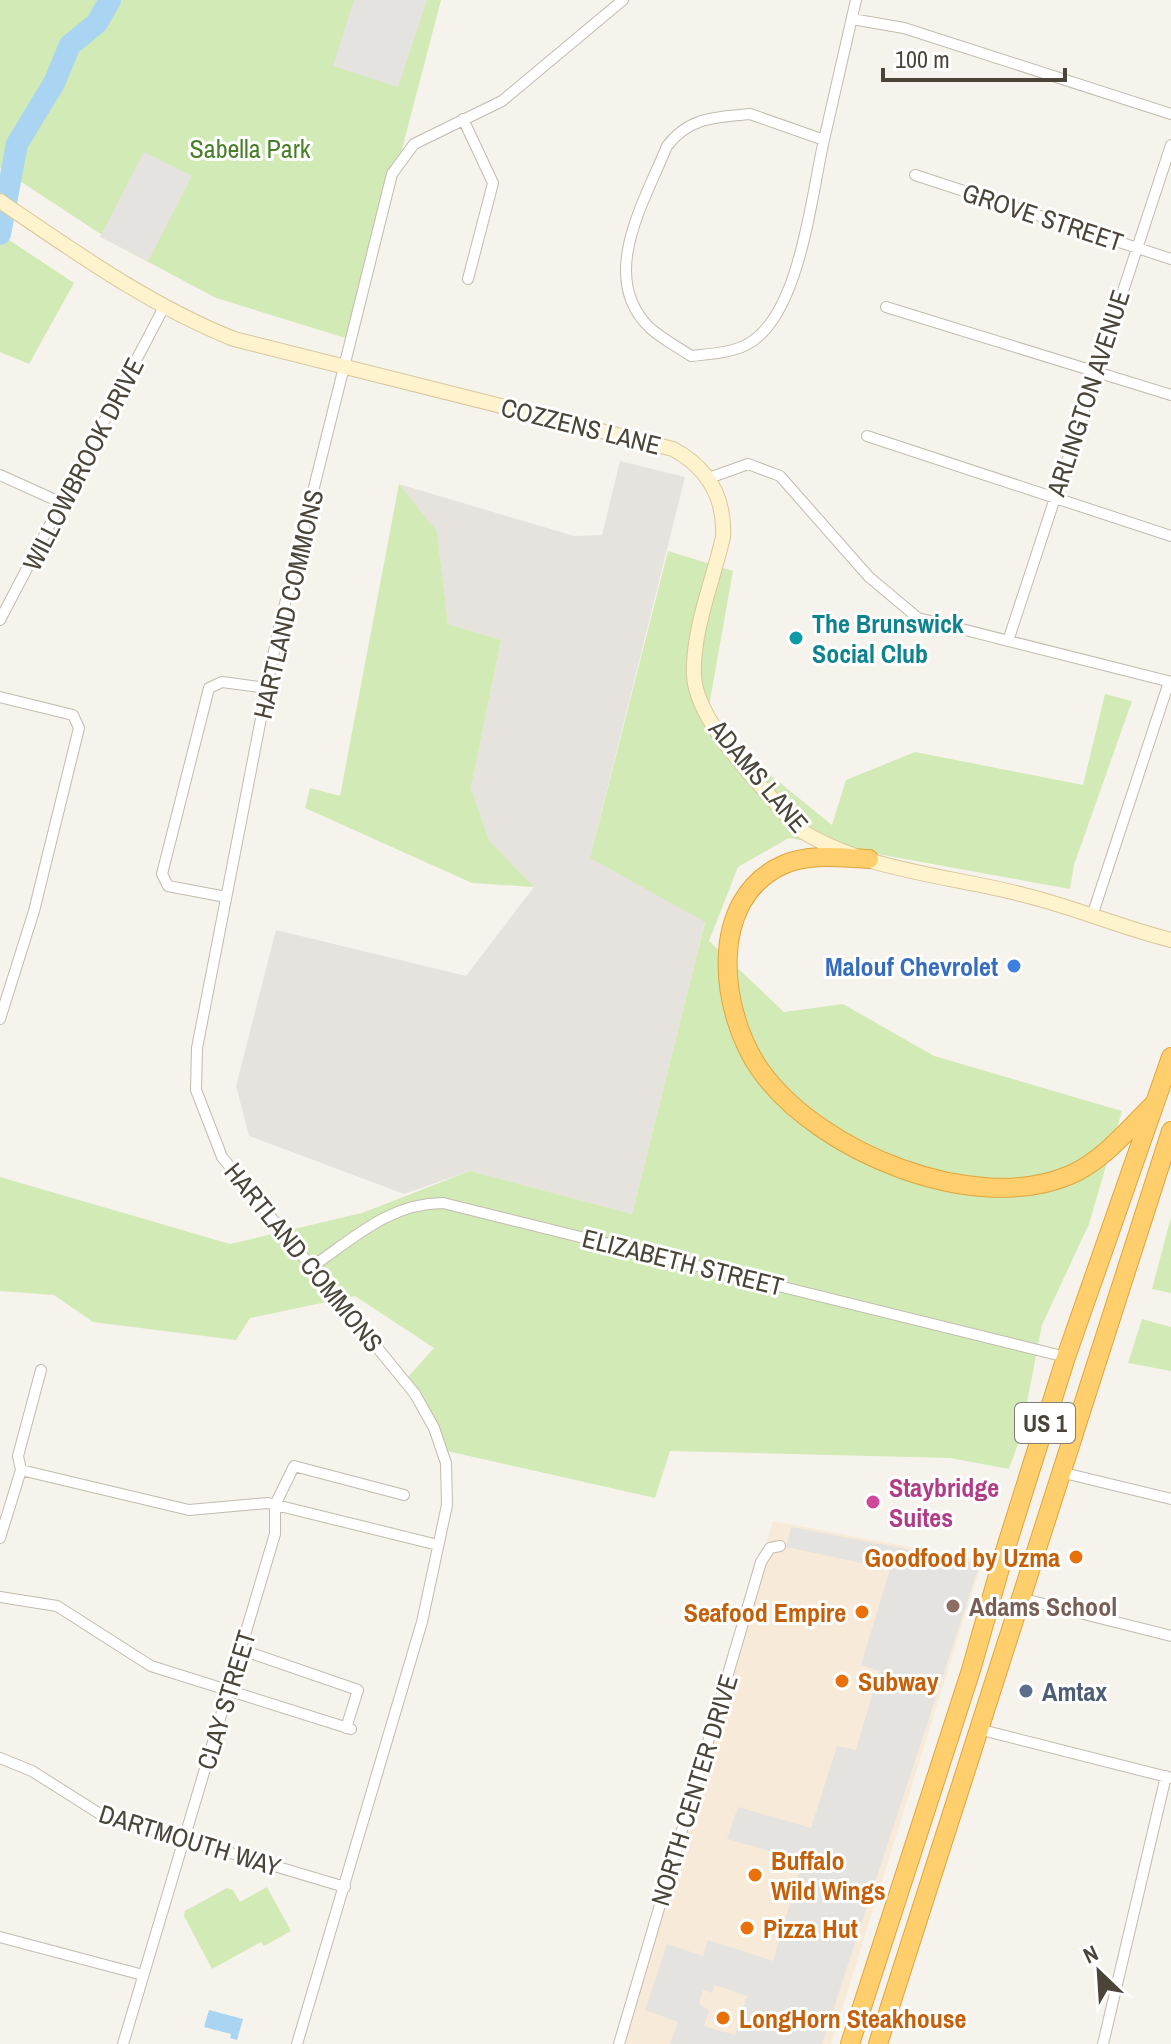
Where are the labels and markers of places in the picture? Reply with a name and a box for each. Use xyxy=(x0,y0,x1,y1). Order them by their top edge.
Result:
place label: The Brunswick Social Club xyxy=(812,606,964,671)
marker: The Brunswick Social Club xyxy=(787,629,805,647)
place label: Malouf Chevrolet xyxy=(825,949,998,984)
marker: Malouf Chevrolet xyxy=(1005,957,1023,975)
place label: Staybridge Suites xyxy=(889,1470,999,1535)
marker: Staybridge Suites xyxy=(864,1493,882,1511)
place label: Goodfood by Uzma xyxy=(865,1540,1060,1575)
marker: Goodfood by Uzma xyxy=(1067,1548,1085,1566)
place label: Adams School xyxy=(969,1589,1117,1624)
place label: Seafood Empire xyxy=(684,1595,846,1630)
marker: Adams School xyxy=(944,1597,962,1615)
marker: Seafood Empire xyxy=(853,1603,871,1621)
place label: Subway xyxy=(858,1664,939,1699)
marker: Subway xyxy=(833,1672,851,1690)
place label: Amtax xyxy=(1042,1674,1107,1709)
marker: Amtax xyxy=(1017,1682,1035,1700)
place label: Buffalo Wild Wings xyxy=(771,1843,886,1908)
marker: Buffalo Wild Wings xyxy=(746,1866,764,1884)
place label: Pizza Hut xyxy=(763,1911,858,1946)
marker: Pizza Hut xyxy=(738,1919,756,1937)
place label: LongHorn Steakhouse xyxy=(739,2001,966,2036)
marker: LongHorn Steakhouse xyxy=(714,2009,732,2027)

